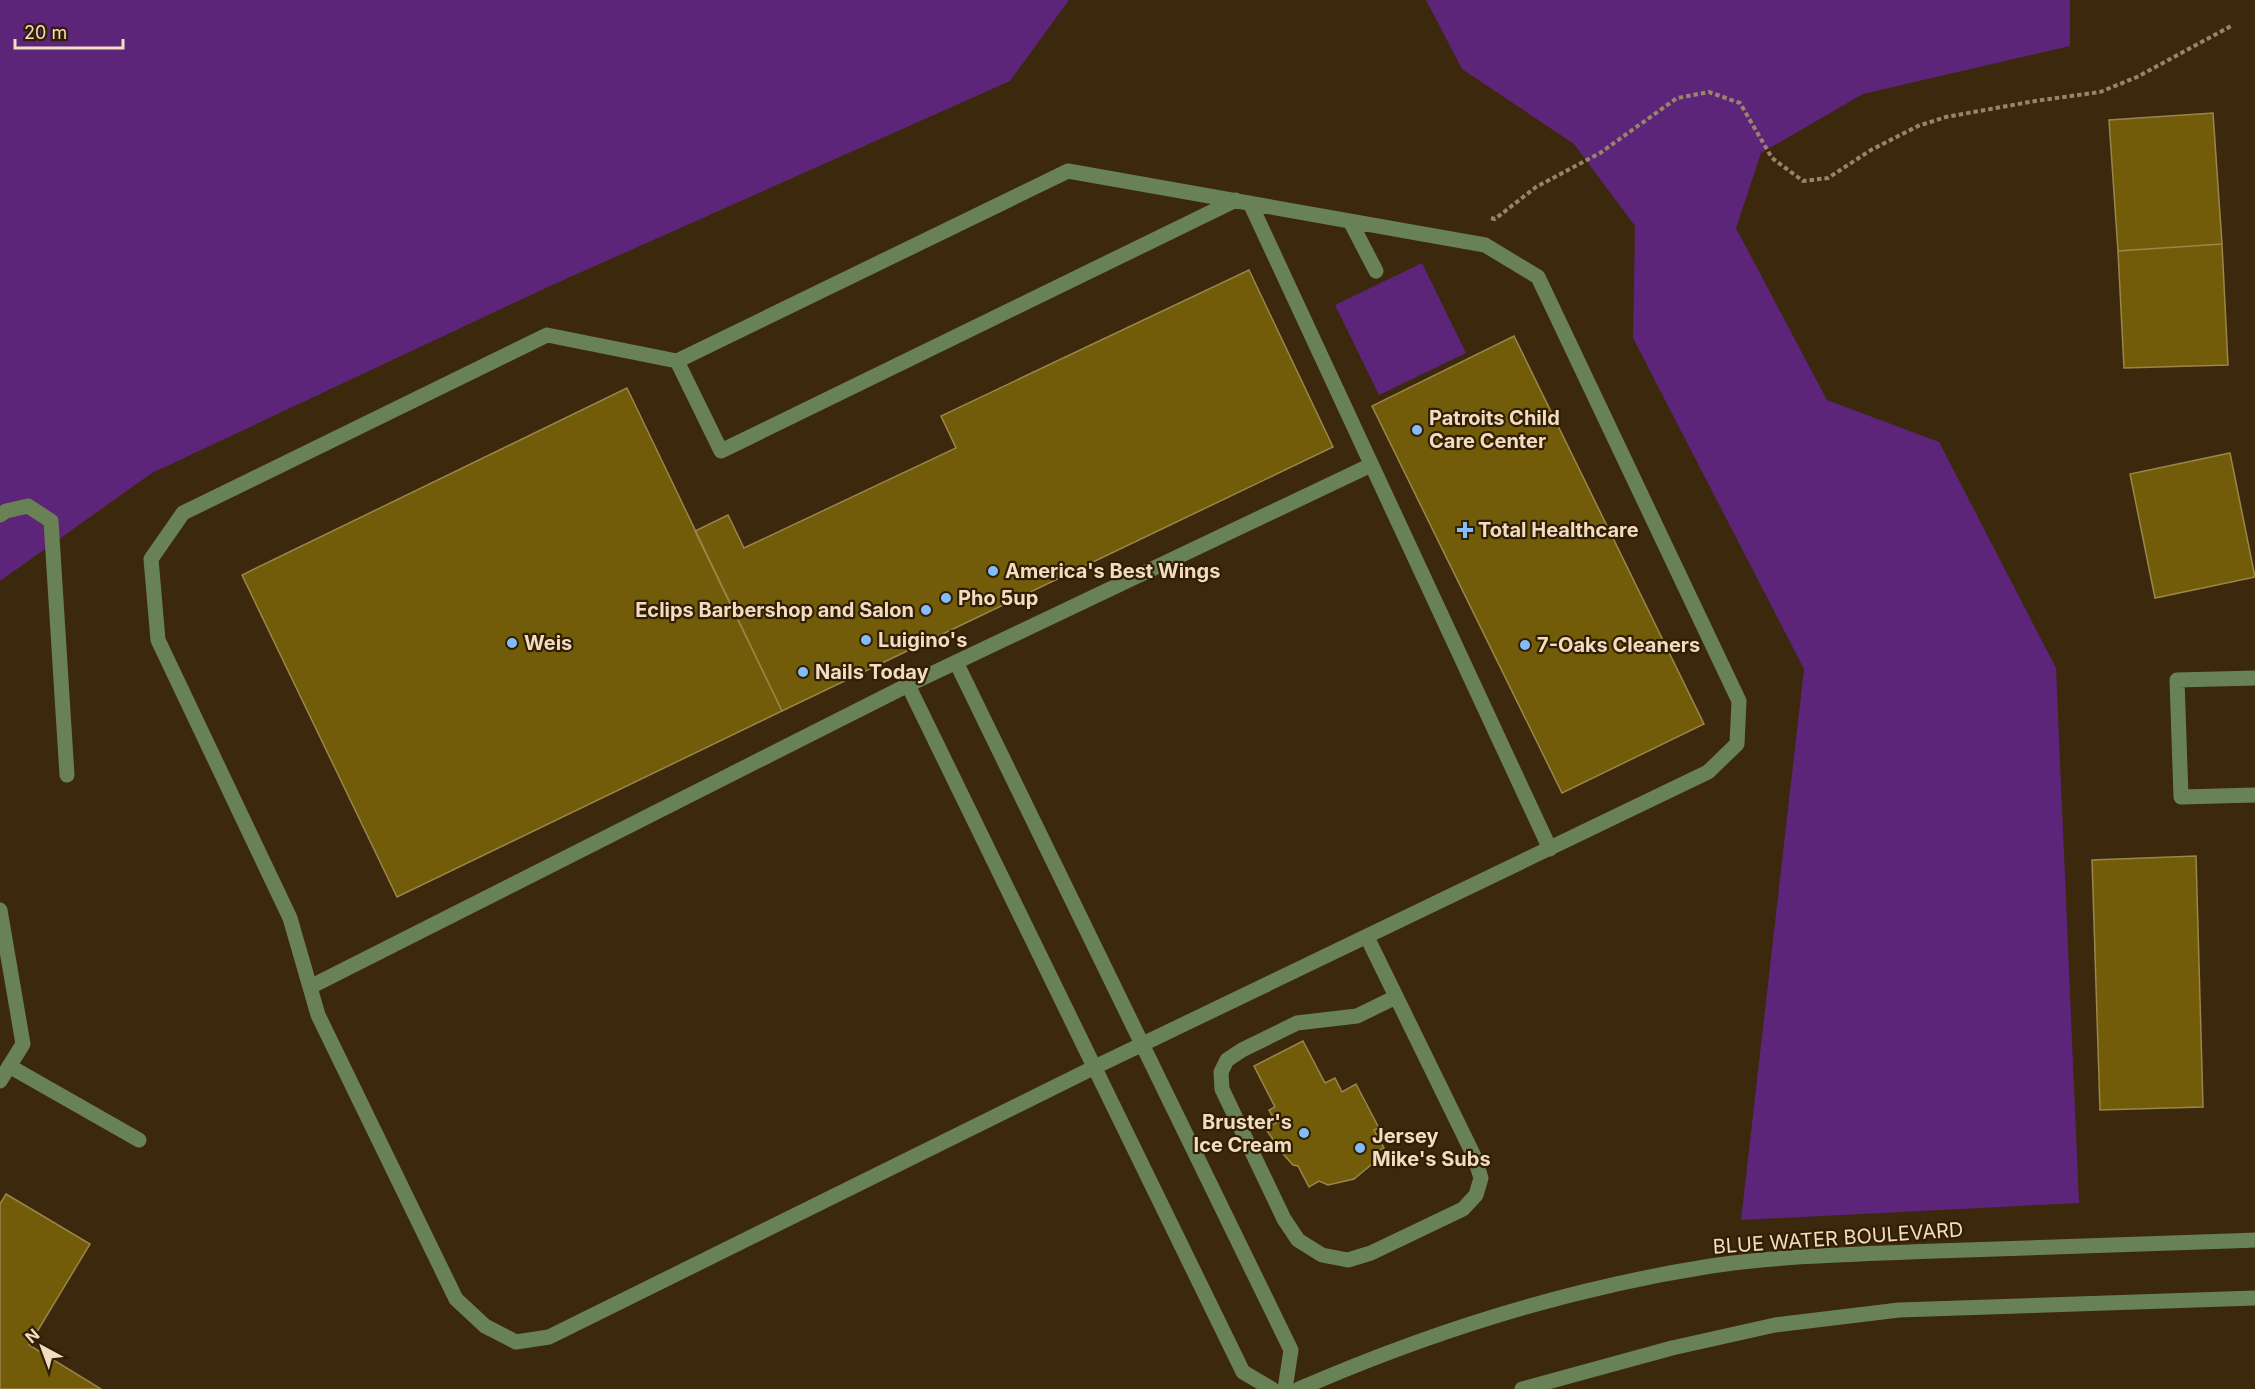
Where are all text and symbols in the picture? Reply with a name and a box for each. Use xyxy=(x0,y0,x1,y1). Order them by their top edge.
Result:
scale bar xyxy=(15,12,123,50)
text: 20 m xyxy=(24,22,67,43)
place label: Patroits Child Care Center xyxy=(1429,406,1560,453)
marker: Patroits Child Care Center xyxy=(1410,423,1424,437)
place label: Total Healthcare xyxy=(1478,518,1639,542)
marker: Total Healthcare xyxy=(1456,521,1474,539)
place label: America's Best Wings xyxy=(1005,559,1220,583)
marker: America's Best Wings xyxy=(986,564,1000,578)
place label: Pho 5up xyxy=(958,586,1038,610)
marker: Pho 5up xyxy=(939,591,953,605)
place label: Eclips Barbershop and Salon xyxy=(635,598,914,622)
marker: Eclips Barbershop and Salon xyxy=(919,603,933,617)
place label: Luigino's xyxy=(878,628,967,652)
place label: Weis xyxy=(524,631,572,655)
marker: Luigino's xyxy=(859,633,873,647)
place label: 7-Oaks Cleaners xyxy=(1537,633,1700,657)
marker: Weis xyxy=(505,636,519,650)
marker: 7-Oaks Cleaners xyxy=(1518,638,1532,652)
place label: Nails Today xyxy=(815,660,929,684)
marker: Nails Today xyxy=(796,665,810,679)
place label: Bruster's Ice Cream xyxy=(1194,1110,1292,1157)
place label: Jersey Mike's Subs xyxy=(1372,1124,1491,1171)
marker: Bruster's Ice Cream xyxy=(1297,1126,1311,1140)
marker: Jersey Mike's Subs xyxy=(1353,1141,1367,1155)
street label: BLUE WATER BOULEVARD xyxy=(1712,1217,1964,1259)
north arrow xyxy=(12,1317,72,1377)
text: N xyxy=(21,1324,43,1347)

